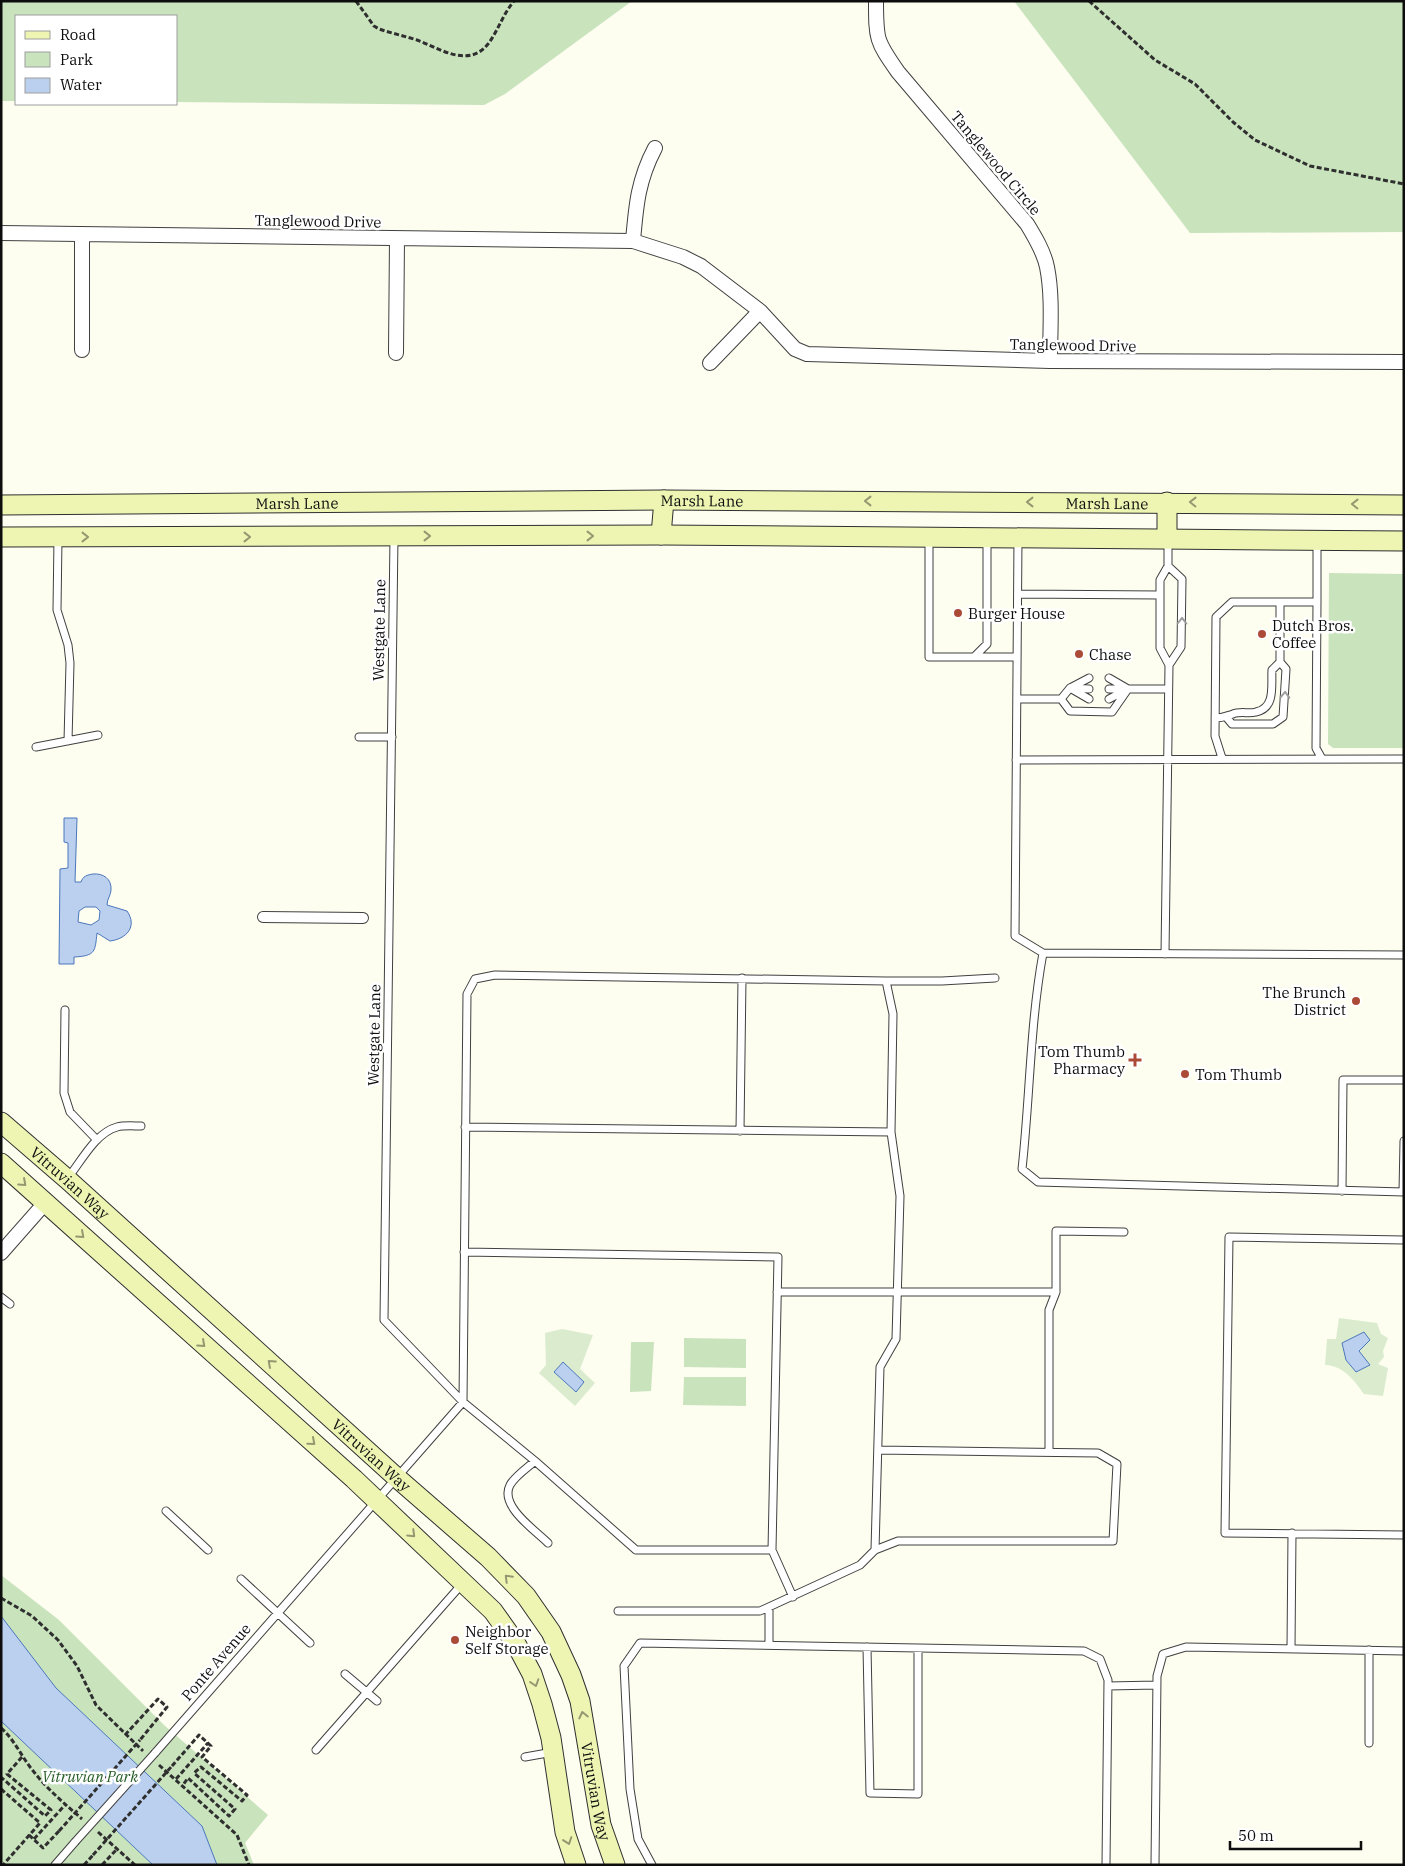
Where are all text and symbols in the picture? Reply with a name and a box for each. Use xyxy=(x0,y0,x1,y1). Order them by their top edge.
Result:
legend xyxy=(15,15,178,105)
text: Road xyxy=(60,25,96,44)
text: Park xyxy=(60,50,93,69)
text: Water xyxy=(60,75,102,94)
street label: Tanglewood Circle xyxy=(947,107,1045,219)
street label: Tanglewood Drive xyxy=(254,210,382,232)
street label: Tanglewood Drive xyxy=(1009,334,1137,356)
street label: Marsh Lane xyxy=(660,490,743,510)
street label: Marsh Lane xyxy=(255,493,339,513)
street label: Marsh Lane xyxy=(1065,493,1148,513)
one-way arrow xyxy=(863,496,871,506)
one-way arrow xyxy=(1026,496,1034,507)
one-way arrow xyxy=(1188,497,1196,507)
one-way arrow xyxy=(1351,499,1358,509)
one-way arrow xyxy=(244,531,252,542)
one-way arrow xyxy=(424,531,432,541)
one-way arrow xyxy=(586,531,594,541)
one-way arrow xyxy=(82,532,89,542)
street label: Westgate Lane xyxy=(369,579,389,681)
place label: Burger House xyxy=(968,604,1065,623)
marker: Burger House xyxy=(952,607,964,619)
one-way arrow xyxy=(1177,616,1187,624)
place label: Dutch Bros. Coffee xyxy=(1272,616,1354,652)
marker: Dutch Bros. Coffee xyxy=(1256,628,1268,640)
place label: Chase xyxy=(1089,645,1132,664)
marker: Chase xyxy=(1073,648,1085,660)
one-way arrow xyxy=(1280,690,1290,698)
place label: The Brunch District xyxy=(1262,983,1346,1019)
street label: Westgate Lane xyxy=(364,984,384,1086)
marker: The Brunch District xyxy=(1350,995,1362,1007)
place label: Tom Thumb Pharmacy xyxy=(1038,1042,1125,1078)
marker: Tom Thumb Pharmacy xyxy=(1129,1054,1141,1066)
place label: Tom Thumb xyxy=(1195,1065,1282,1084)
marker: Tom Thumb xyxy=(1179,1068,1191,1080)
street label: Vitruvian Way xyxy=(27,1142,114,1223)
one-way arrow xyxy=(17,1177,26,1186)
one-way arrow xyxy=(75,1230,84,1239)
one-way arrow xyxy=(196,1338,205,1347)
one-way arrow xyxy=(267,1360,276,1369)
street label: Vitruvian Way xyxy=(328,1414,415,1495)
one-way arrow xyxy=(306,1436,315,1445)
one-way arrow xyxy=(406,1528,415,1537)
one-way arrow xyxy=(505,1574,514,1583)
street label: Ponte Avenue xyxy=(177,1619,255,1705)
place label: Neighbor Self Storage xyxy=(465,1622,548,1658)
marker: Neighbor Self Storage xyxy=(449,1634,461,1646)
one-way arrow xyxy=(529,1678,539,1687)
one-way arrow xyxy=(578,1710,589,1719)
street label: Vitruvian Way xyxy=(578,1741,615,1843)
park label: Vitruvian Park xyxy=(42,1767,138,1786)
scale bar xyxy=(1230,1818,1361,1850)
text: 50 m xyxy=(1238,1826,1274,1845)
one-way arrow xyxy=(562,1837,572,1845)

